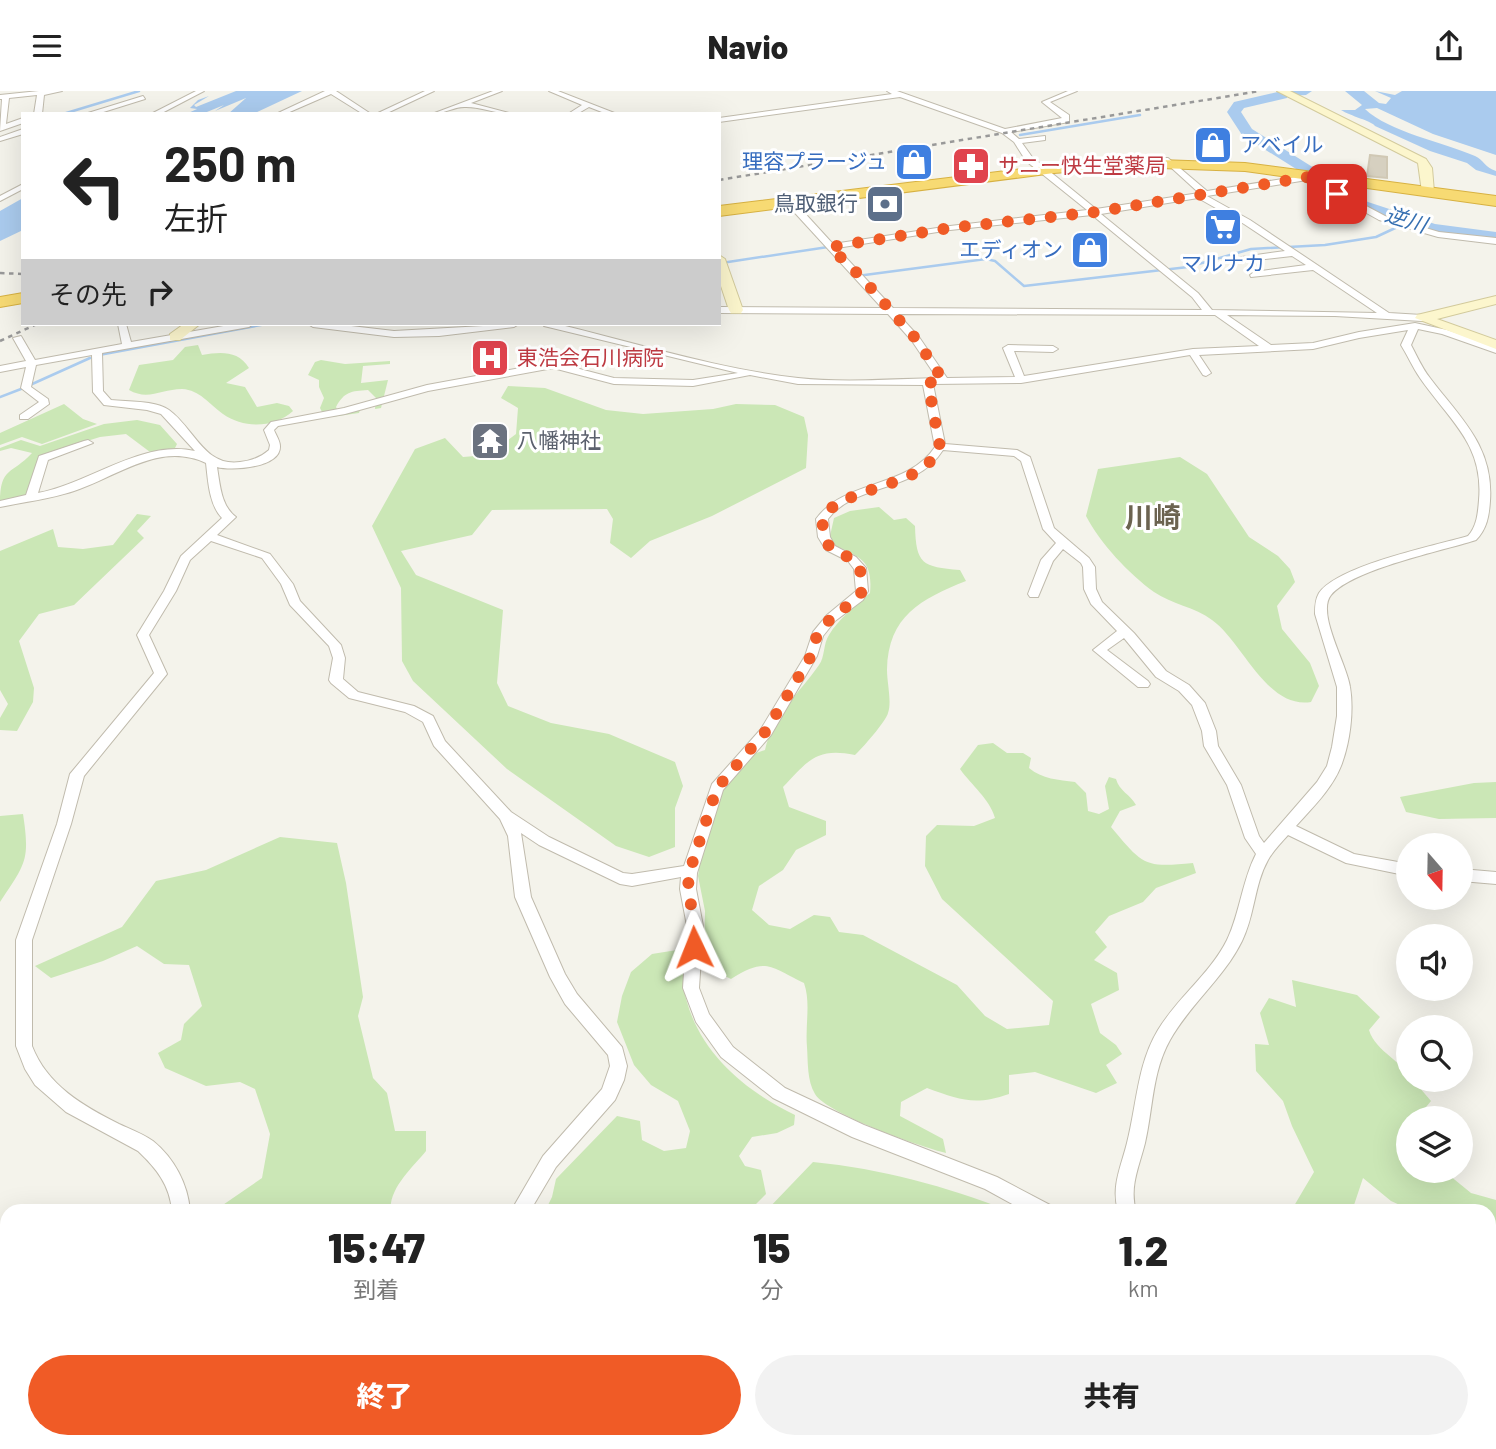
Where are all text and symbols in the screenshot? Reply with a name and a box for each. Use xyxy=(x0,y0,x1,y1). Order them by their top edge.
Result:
icon: menu xyxy=(28,27,66,65)
text: Navio xyxy=(708,27,788,65)
icon: share xyxy=(1430,27,1468,65)
shop icon: アベイル xyxy=(1192,124,1234,166)
place label: アベイル xyxy=(1240,131,1324,156)
text: 250 m xyxy=(164,133,297,192)
icon: left xyxy=(49,140,140,231)
shop icon: 理容プラージュ xyxy=(893,141,935,183)
pharmacy icon: サニー快生堂薬局 xyxy=(950,145,992,187)
place label: 理容プラージュ xyxy=(742,148,887,173)
place label: サニー快生堂薬局 xyxy=(998,152,1166,177)
pin xyxy=(1307,164,1367,224)
icon: arrive xyxy=(1318,175,1356,213)
bank icon: 鳥取銀行 xyxy=(864,183,906,225)
place label: 鳥取銀行 xyxy=(774,190,858,215)
text: 左折 xyxy=(164,198,228,236)
water label: 逆川 xyxy=(1383,200,1432,237)
supermarket icon: マルナカ xyxy=(1202,206,1244,248)
shop icon: エディオン xyxy=(1069,229,1111,271)
place label: エディオン xyxy=(959,236,1063,261)
place label: マルナカ xyxy=(1181,250,1265,275)
icon: right xyxy=(141,273,179,311)
text: その先 xyxy=(49,278,127,309)
hospital icon: 東浩会石川病院 xyxy=(469,337,511,379)
place label: 東浩会石川病院 xyxy=(517,344,664,369)
temple icon: 八幡神社 xyxy=(469,420,511,462)
place label: 八幡神社 xyxy=(517,427,601,452)
district label: 川崎 xyxy=(1125,499,1181,533)
north arrow xyxy=(1396,833,1474,910)
map controls xyxy=(1396,833,1473,1183)
position arrow xyxy=(657,910,731,984)
button: sound xyxy=(1396,924,1473,1001)
button: search xyxy=(1396,1015,1473,1092)
button: layers xyxy=(1396,1106,1473,1183)
text: 15:47 xyxy=(328,1221,425,1271)
text: 15 xyxy=(753,1221,791,1271)
text: 1.2 xyxy=(1118,1224,1168,1274)
text: km xyxy=(1128,1274,1159,1302)
text: 到着 xyxy=(353,1275,399,1303)
text: 分 xyxy=(760,1275,783,1303)
button: 終了 xyxy=(28,1355,741,1435)
button: 共有 xyxy=(755,1355,1468,1435)

